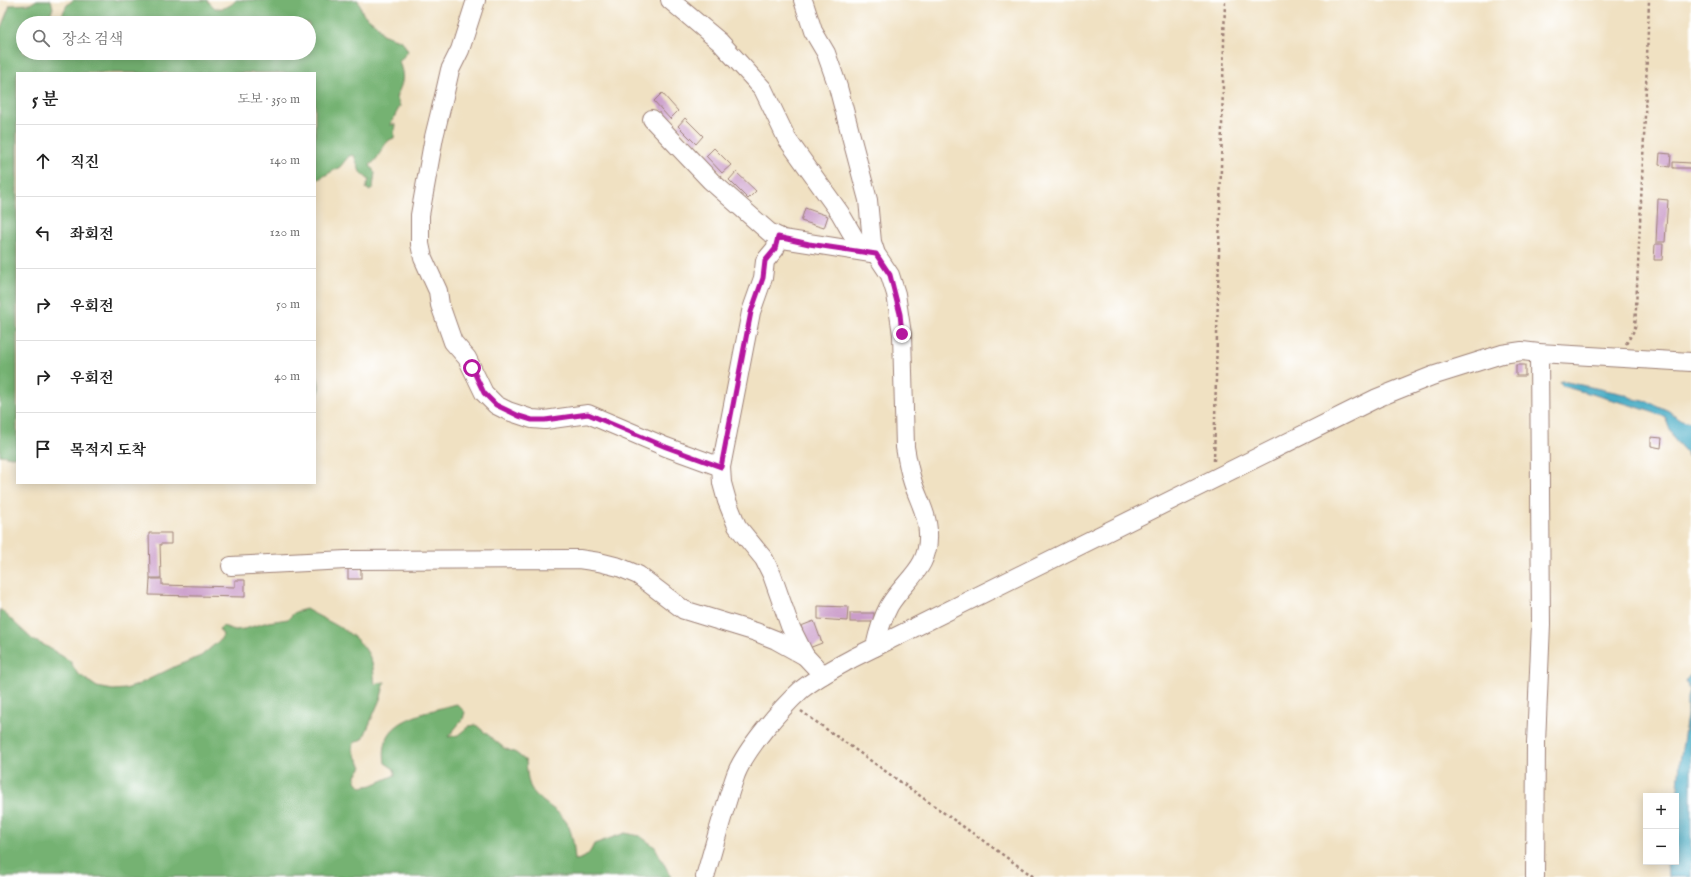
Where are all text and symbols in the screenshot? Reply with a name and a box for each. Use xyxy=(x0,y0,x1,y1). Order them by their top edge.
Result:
search box xyxy=(16,16,316,60)
icon: search xyxy=(30,27,52,49)
text: 장소 검색 xyxy=(62,30,123,49)
text: 5 분 xyxy=(32,90,58,111)
text: 도보 · 350 m xyxy=(238,91,300,108)
icon: ahead xyxy=(32,150,54,172)
text: 140 m xyxy=(270,152,300,169)
text: 직진 xyxy=(70,153,99,172)
icon: left xyxy=(32,222,54,244)
text: 120 m xyxy=(270,224,300,241)
text: 좌회전 xyxy=(70,225,113,244)
icon: right xyxy=(32,294,54,316)
text: 50 m xyxy=(276,296,300,313)
text: 우회전 xyxy=(70,297,113,316)
route end xyxy=(893,325,911,343)
route start xyxy=(463,359,481,377)
icon: right xyxy=(32,366,54,388)
text: 40 m xyxy=(274,368,300,385)
text: 우회전 xyxy=(70,369,113,388)
icon: arrive xyxy=(32,438,54,460)
text: 목적지 도착 xyxy=(70,441,146,460)
map controls xyxy=(1643,793,1679,865)
button: + xyxy=(1643,793,1679,829)
button: − xyxy=(1643,829,1679,865)

